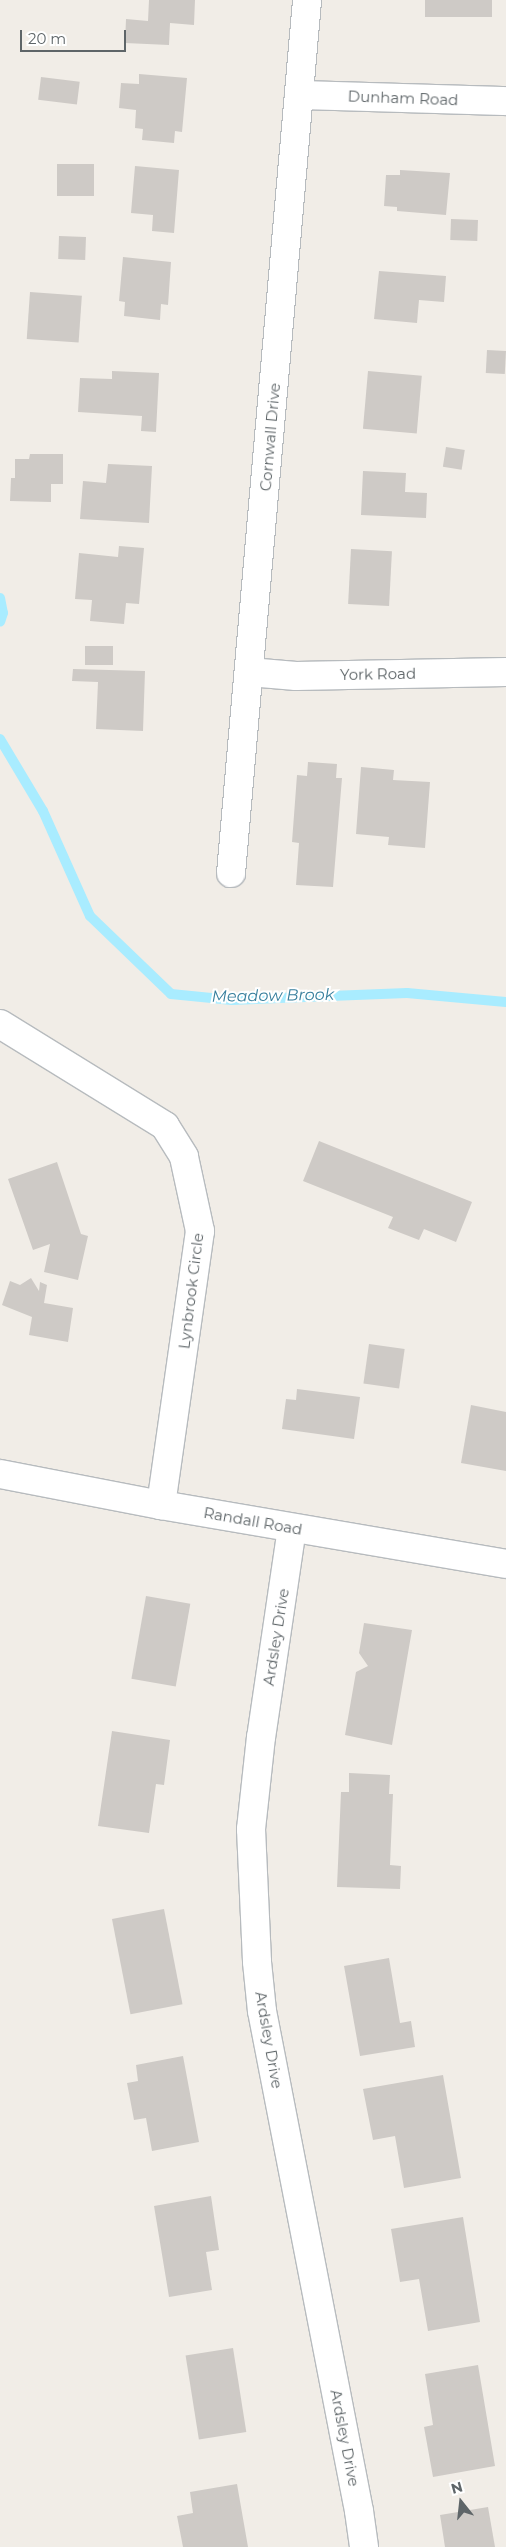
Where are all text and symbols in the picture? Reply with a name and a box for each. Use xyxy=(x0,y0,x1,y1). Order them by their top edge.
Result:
scale bar xyxy=(22,20,129,52)
text: 20 m xyxy=(28,29,66,48)
street label: Dunham Road xyxy=(347,87,459,109)
street label: Cornwall Drive xyxy=(256,382,284,492)
street label: York Road xyxy=(340,664,416,684)
water label: Meadow Brook xyxy=(212,985,334,1007)
street label: Lynbrook Circle xyxy=(175,1232,207,1350)
street label: Randall Road xyxy=(202,1503,304,1539)
street label: Ardsley Drive xyxy=(259,1587,293,1687)
street label: Ardsley Drive xyxy=(252,1990,286,2090)
street label: Ardsley Drive xyxy=(327,2388,363,2488)
north arrow xyxy=(436,2477,486,2527)
text: N xyxy=(449,2477,465,2498)

